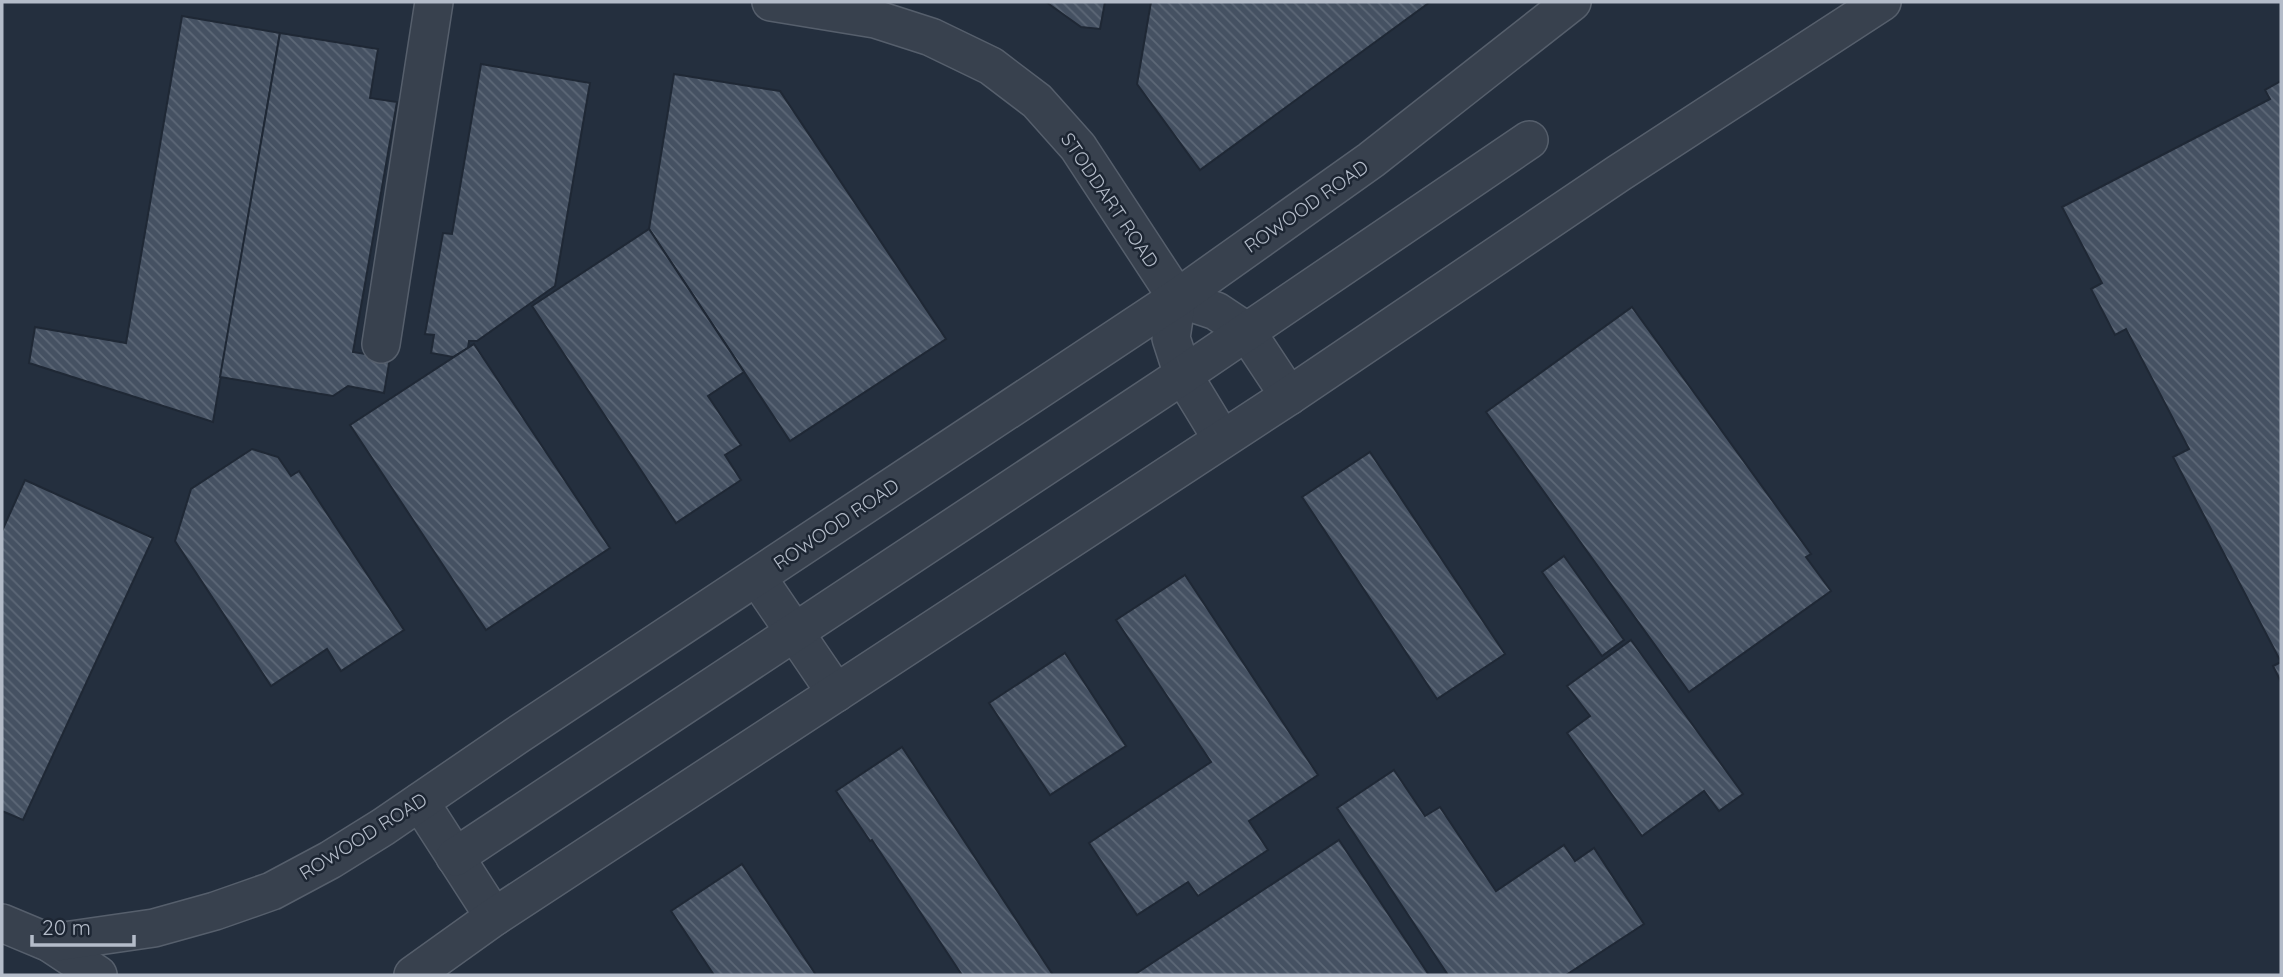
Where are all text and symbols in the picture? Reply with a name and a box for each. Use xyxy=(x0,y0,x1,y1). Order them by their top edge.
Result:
street label: STODDART ROAD xyxy=(1056,128,1164,272)
street label: ROWOOD ROAD xyxy=(1239,154,1373,258)
street label: ROWOOD ROAD xyxy=(769,473,903,575)
street label: ROWOOD ROAD xyxy=(295,787,431,885)
scale bar xyxy=(32,904,133,948)
text: 20 m xyxy=(42,914,91,940)

